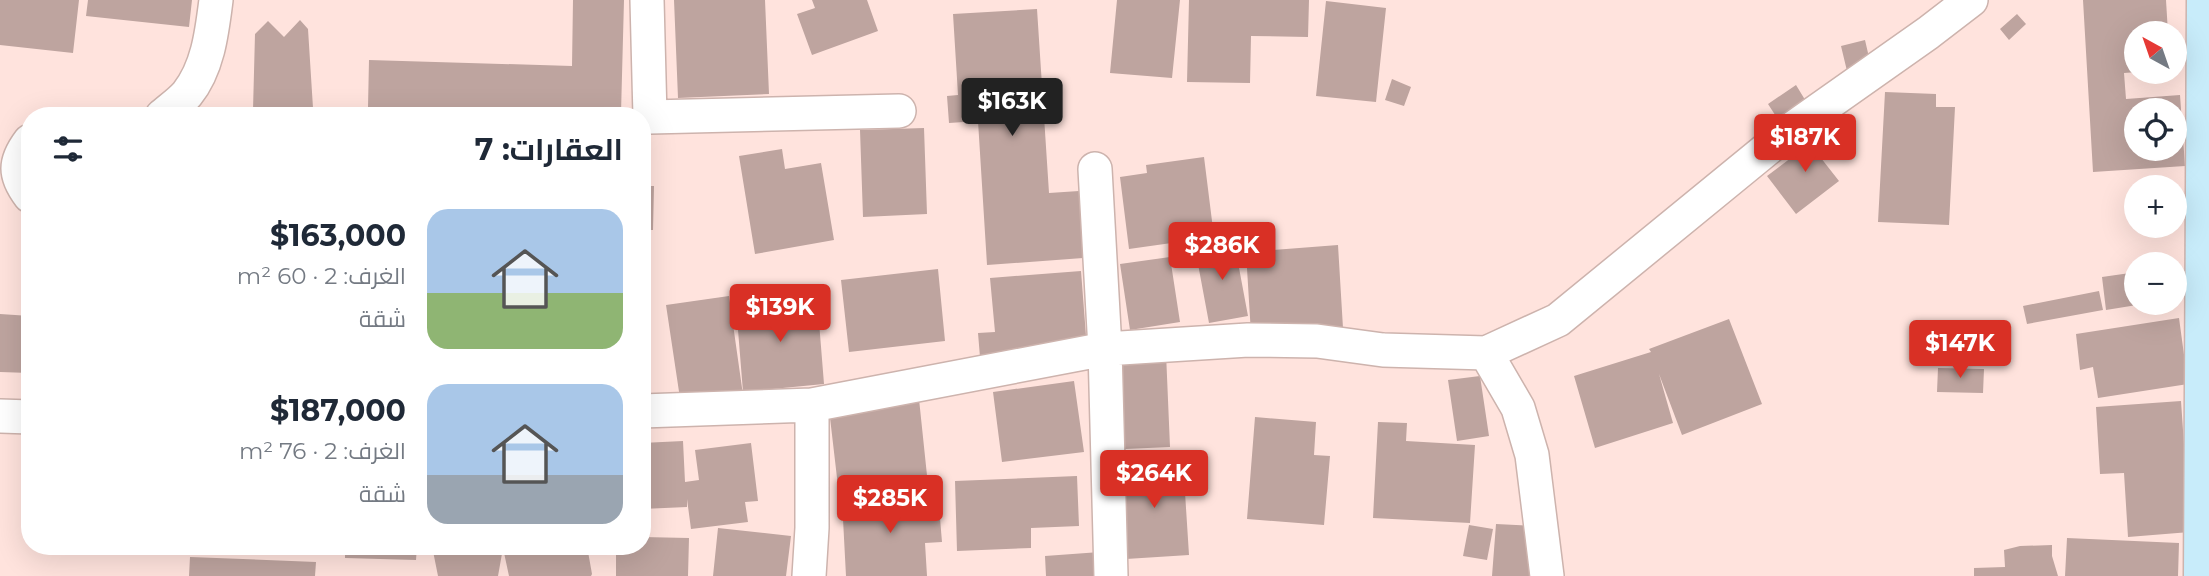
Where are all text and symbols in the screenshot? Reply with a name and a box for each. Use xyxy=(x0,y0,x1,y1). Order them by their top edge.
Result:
north arrow xyxy=(2124,21,2188,84)
map controls xyxy=(2124,21,2187,315)
pin: $163K xyxy=(963,78,1061,138)
text: $163K xyxy=(978,87,1046,115)
button: locate xyxy=(2124,98,2187,161)
pin: $187K xyxy=(1756,114,1854,174)
text: $187K xyxy=(1770,123,1840,151)
icon: filters xyxy=(49,130,87,168)
text: العقارات: 7 xyxy=(475,131,623,168)
button: + xyxy=(2124,175,2187,238)
text: $163,000 xyxy=(270,217,406,254)
pin: $286K xyxy=(1173,222,1271,282)
text: $286K xyxy=(1184,231,1260,259)
icon: home xyxy=(483,237,567,321)
button: − xyxy=(2124,252,2187,315)
text: الغرف: 2 · 60 m² xyxy=(237,262,406,290)
pin: $139K xyxy=(731,284,829,344)
text: $139K xyxy=(746,293,814,321)
text: شقة xyxy=(359,305,406,333)
pin: $147K xyxy=(1911,320,2009,380)
text: $147K xyxy=(1925,329,1995,357)
text: $187,000 xyxy=(270,392,406,429)
icon: home xyxy=(483,412,567,496)
text: الغرف: 2 · 76 m² xyxy=(239,437,406,465)
pin: $264K xyxy=(1105,450,1203,510)
text: $264K xyxy=(1116,459,1192,487)
pin: $285K xyxy=(841,476,939,535)
text: شقة xyxy=(359,480,406,508)
text: $285K xyxy=(853,484,927,512)

